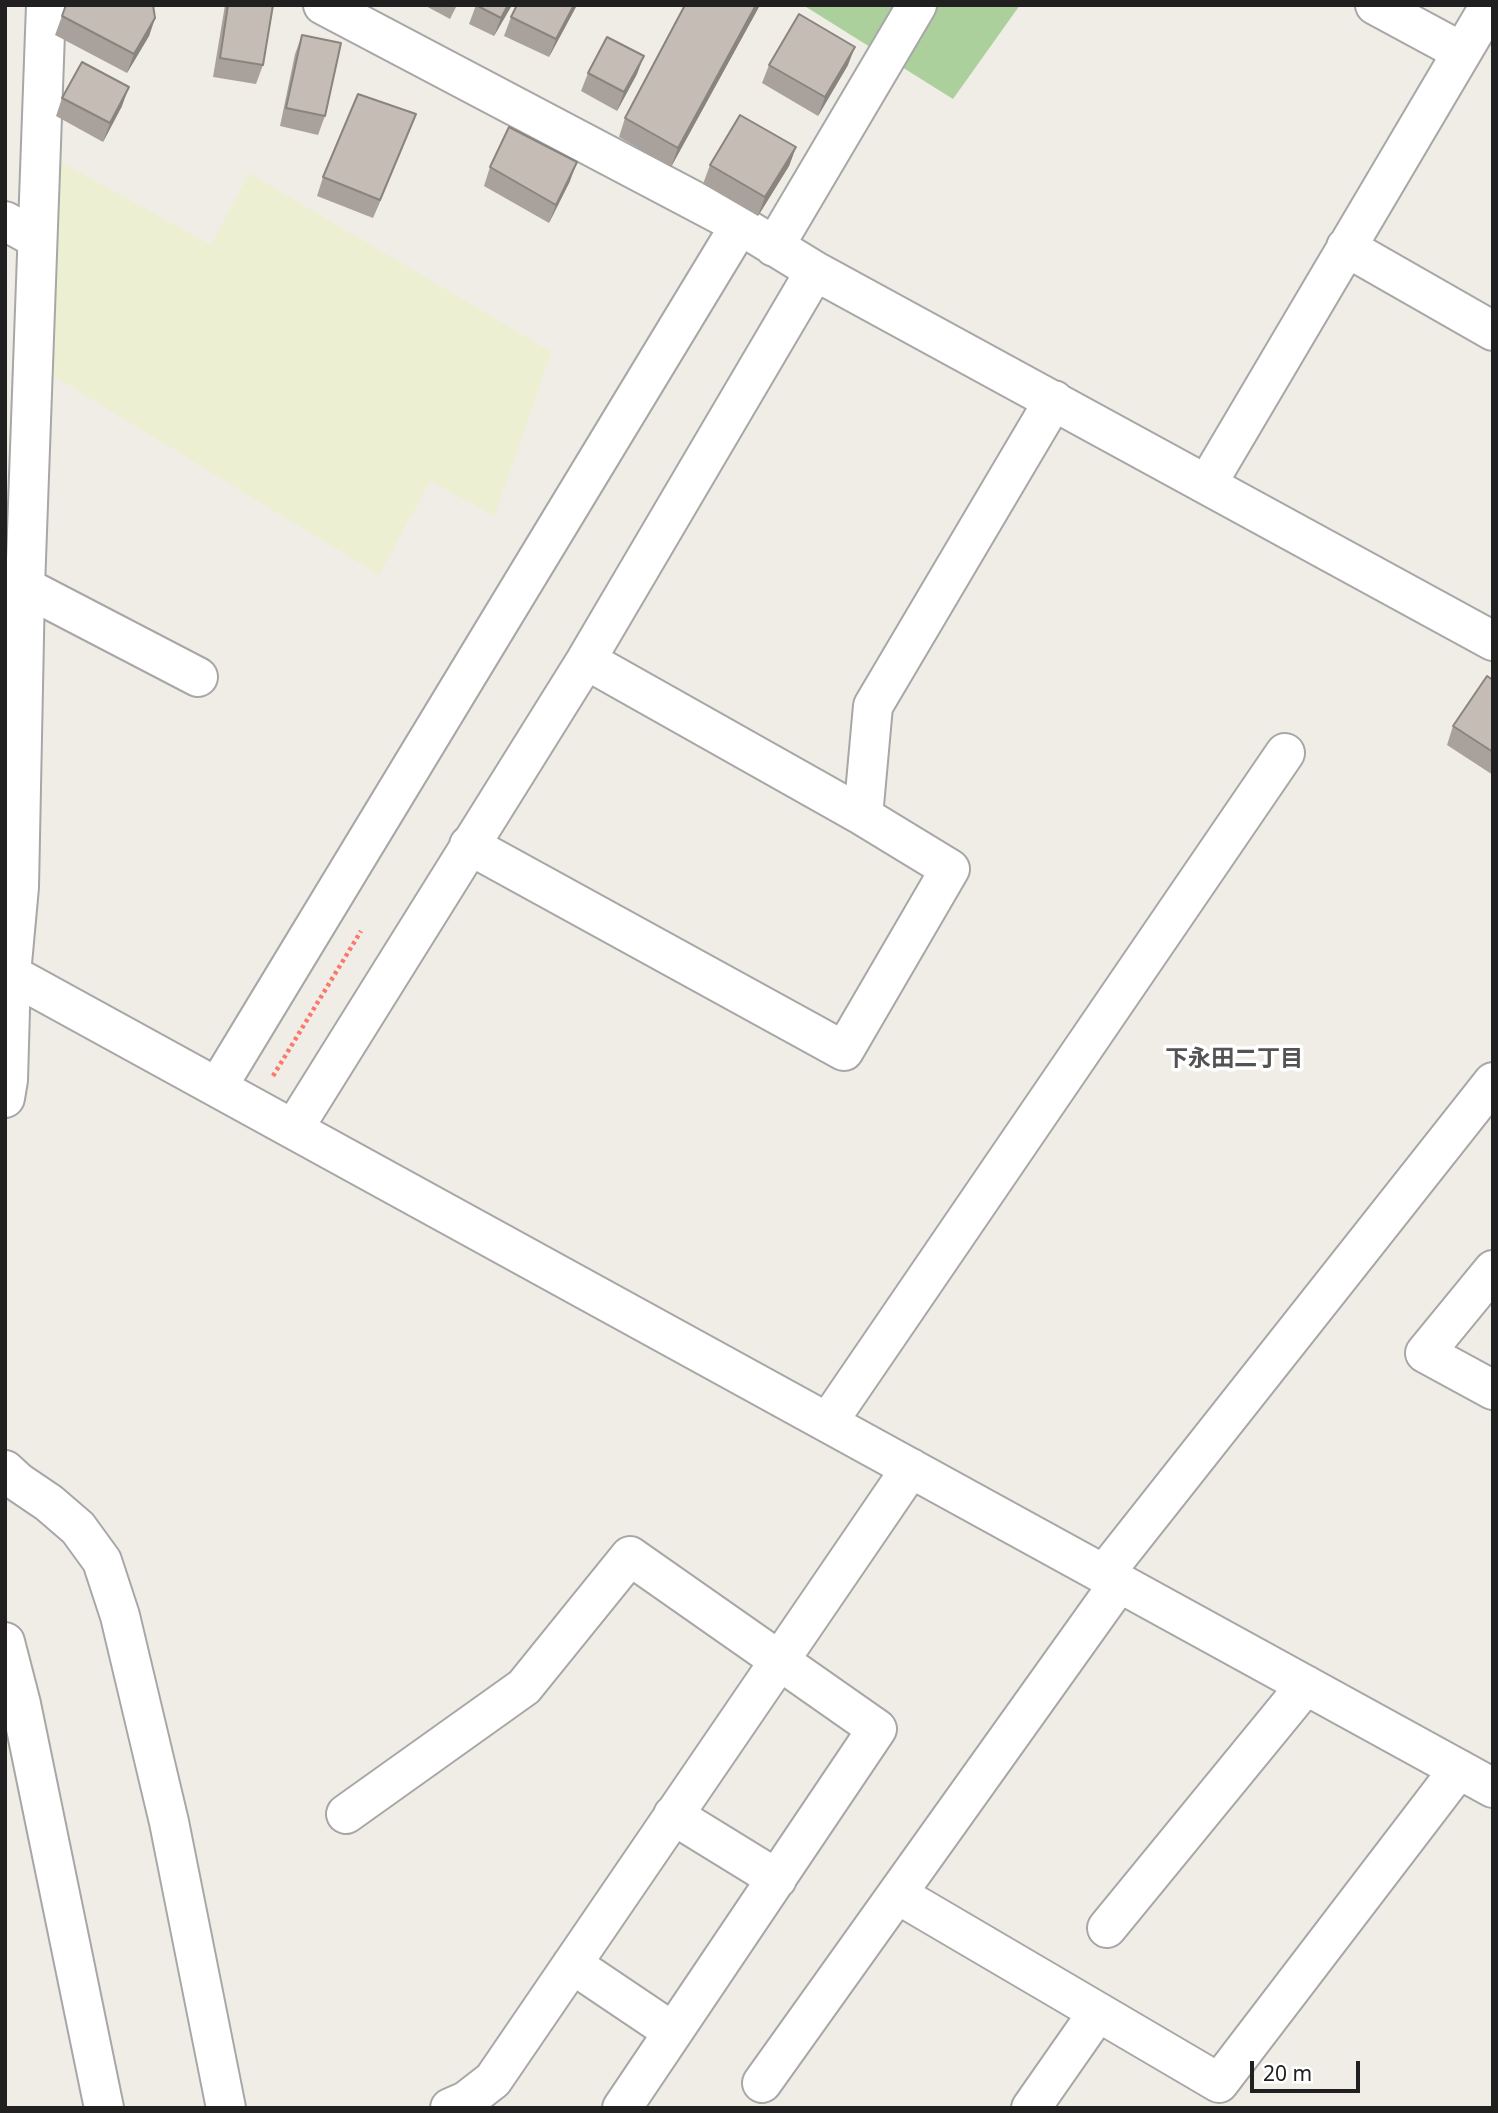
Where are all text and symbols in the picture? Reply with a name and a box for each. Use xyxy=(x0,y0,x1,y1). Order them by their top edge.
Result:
district label: 下永田二丁目 xyxy=(1165,1045,1303,1073)
scale bar xyxy=(1253,2046,1363,2090)
text: 20 m xyxy=(1263,2059,1312,2087)

